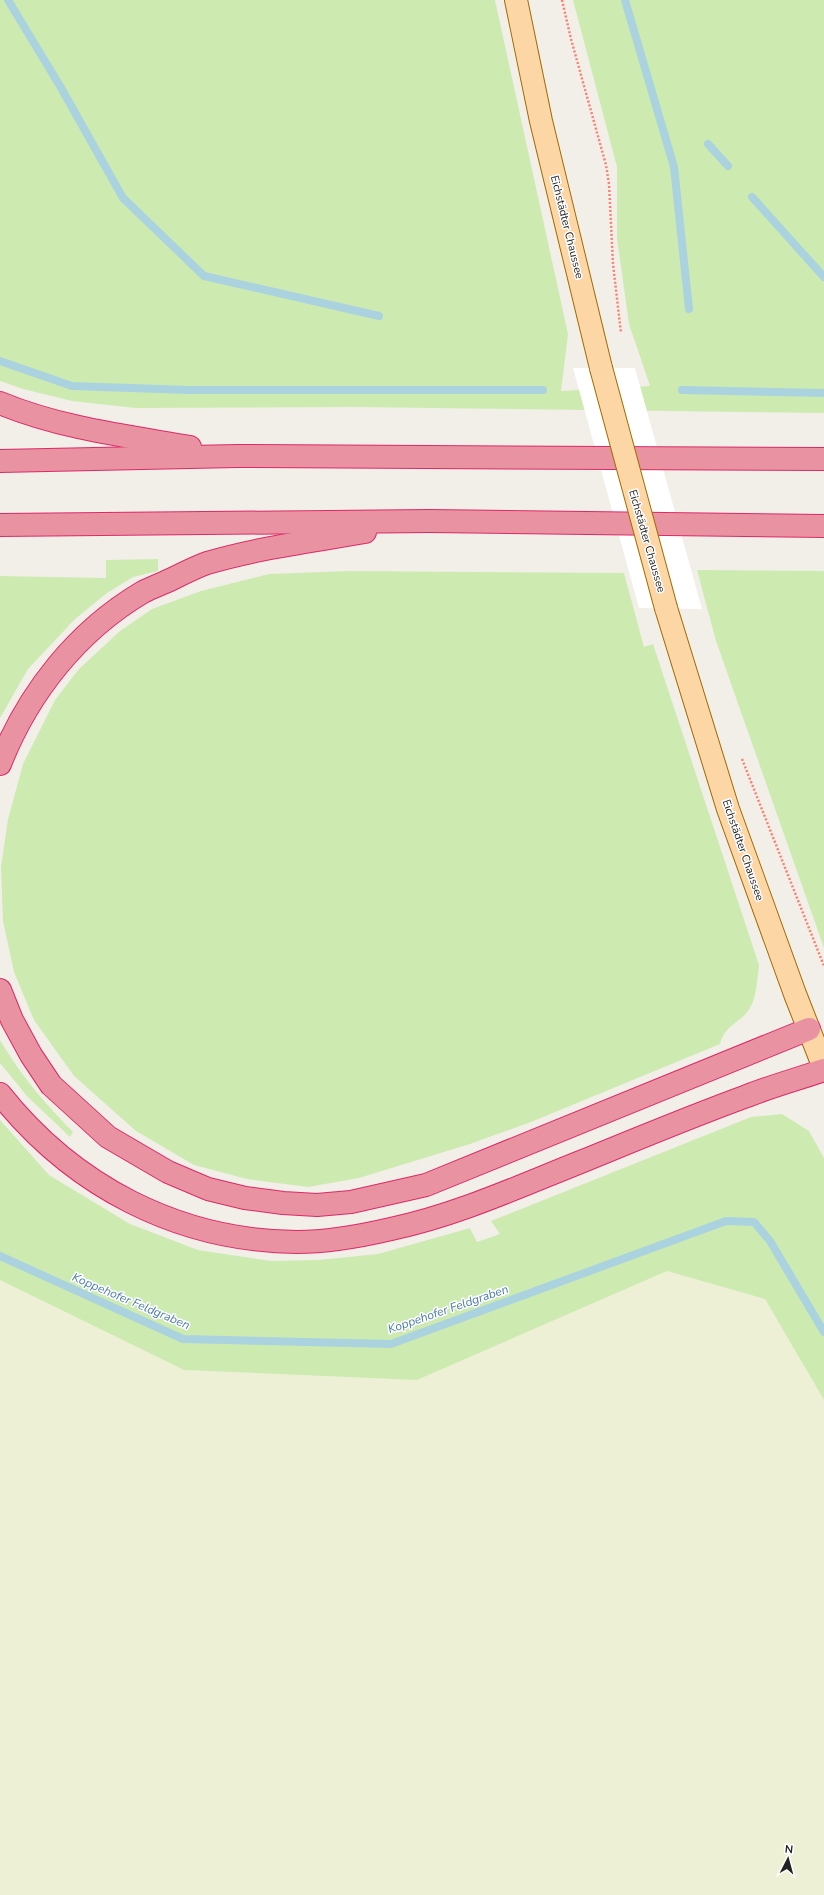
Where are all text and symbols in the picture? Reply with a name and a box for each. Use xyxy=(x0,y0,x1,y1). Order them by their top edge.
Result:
street label: Eichstädter Chaussee xyxy=(547,174,587,280)
street label: Eichstädter Chaussee xyxy=(625,488,669,594)
street label: Eichstädter Chaussee xyxy=(719,797,767,903)
water label: Koppehofer Feldgraben xyxy=(70,1269,193,1333)
water label: Koppehofer Feldgraben xyxy=(386,1281,511,1337)
north arrow xyxy=(768,1839,808,1879)
text: N xyxy=(784,1842,794,1857)

